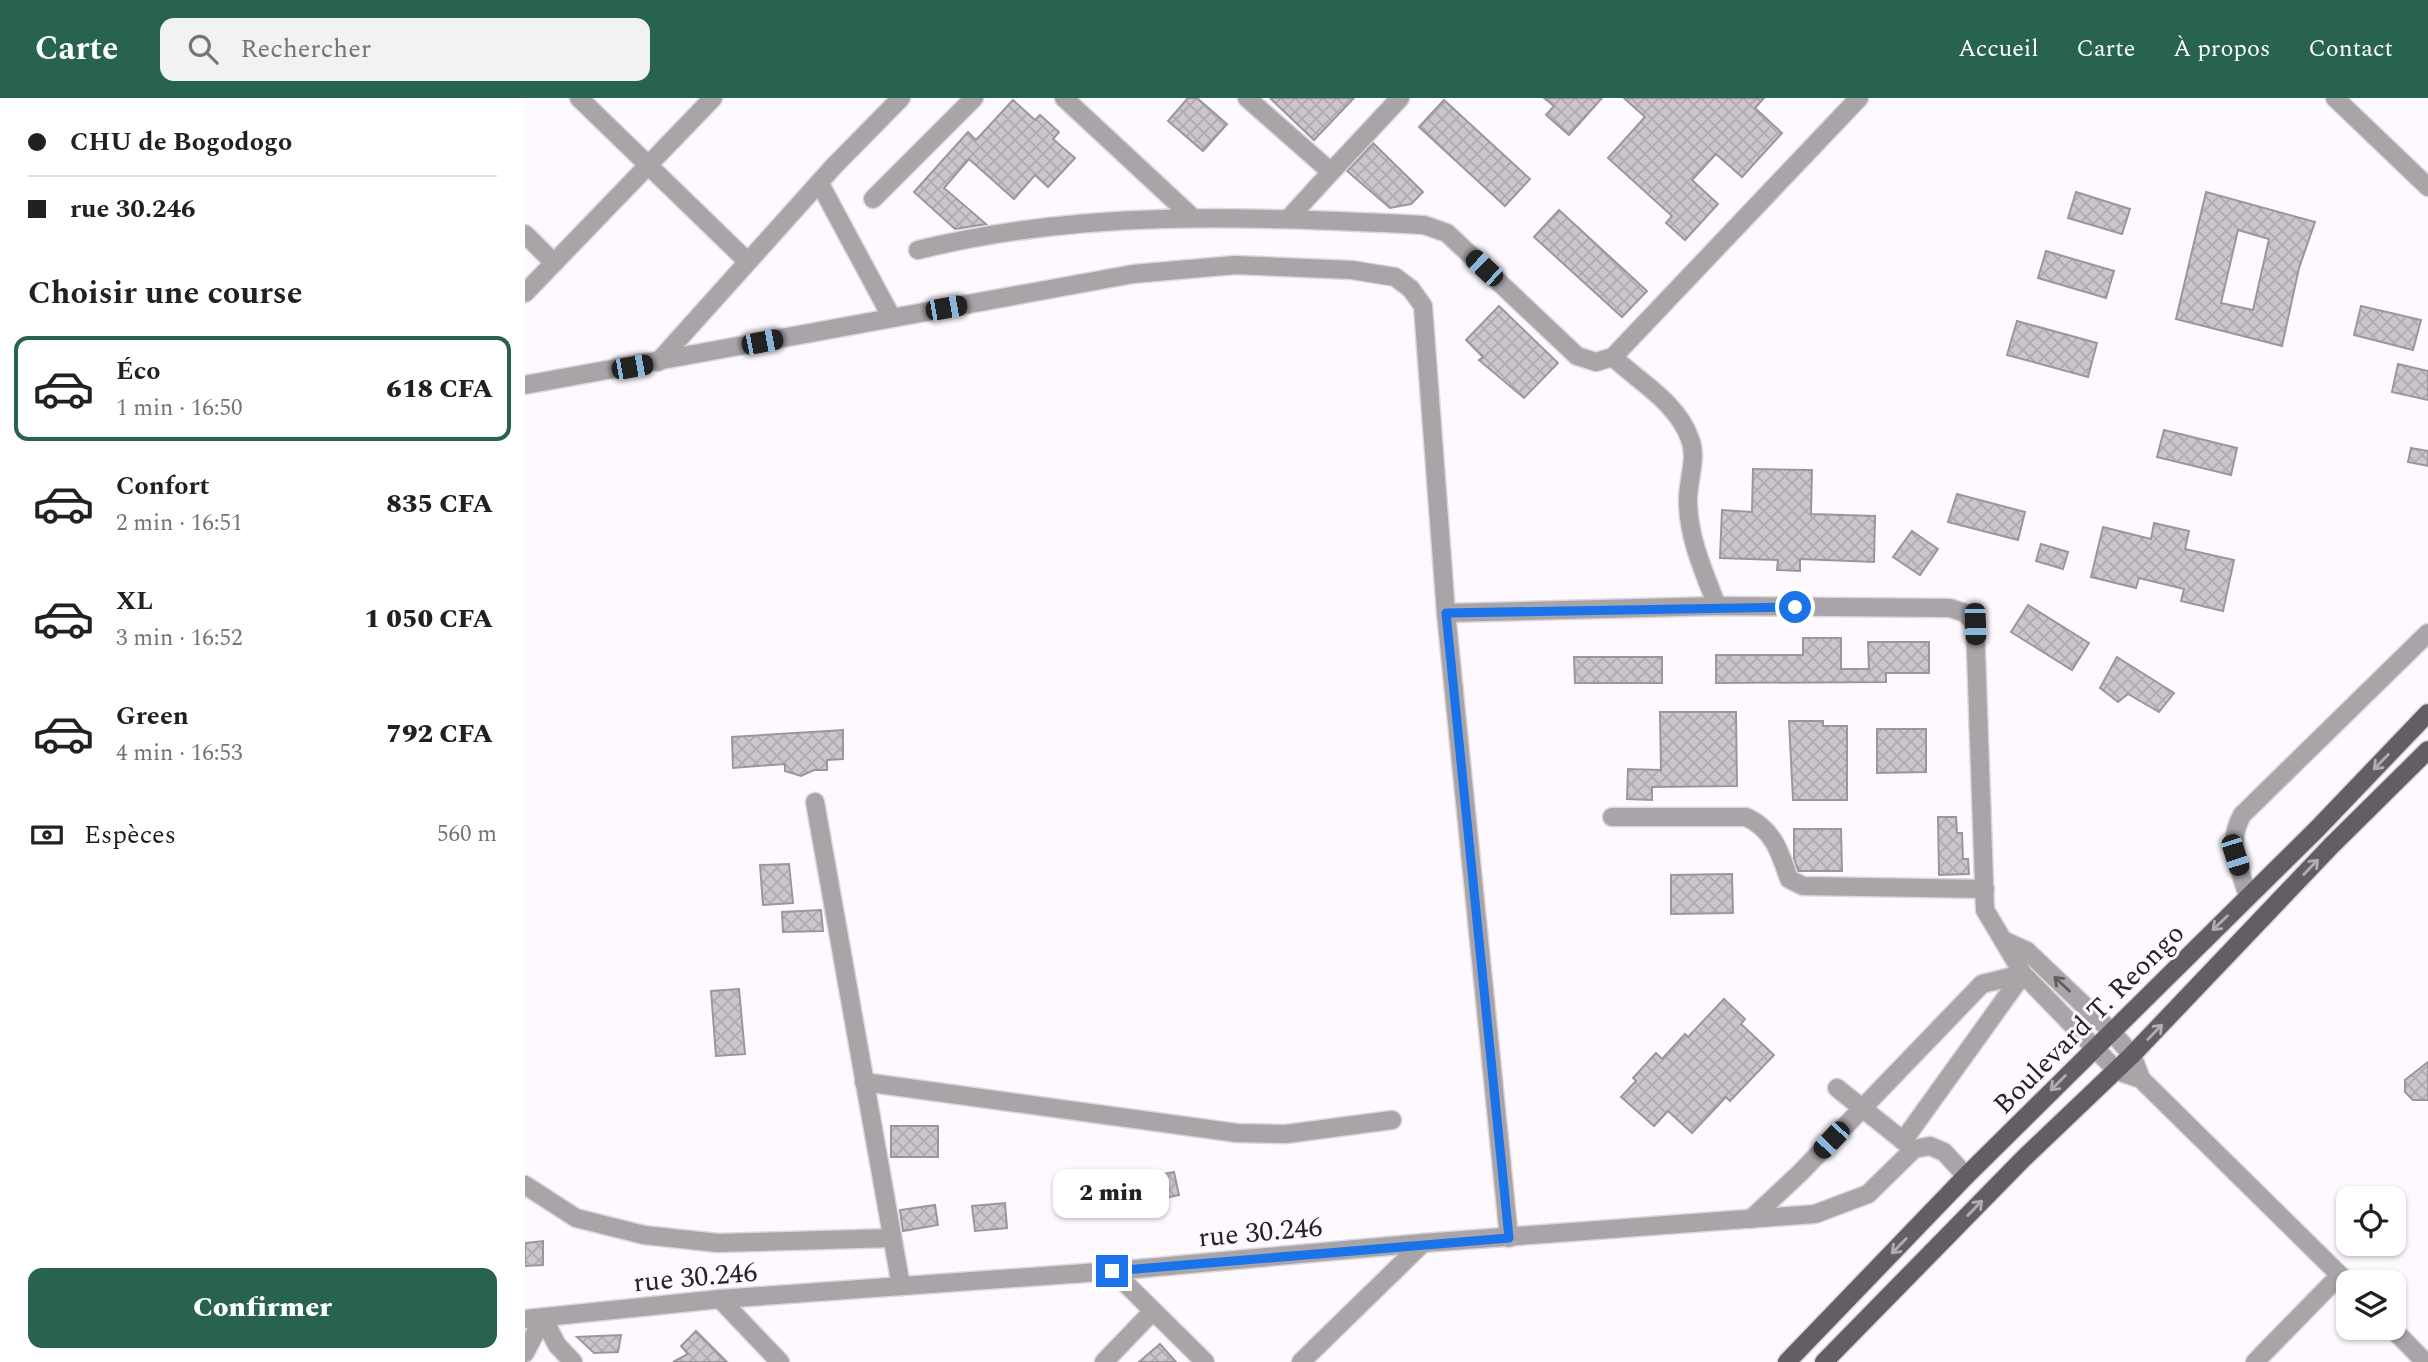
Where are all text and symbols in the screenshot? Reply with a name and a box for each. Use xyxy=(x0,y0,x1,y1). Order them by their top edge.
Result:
search box xyxy=(160,18,650,81)
text: Carte xyxy=(35,24,118,74)
text: Rechercher xyxy=(240,29,371,69)
icon: search xyxy=(184,30,222,68)
text: Accueil xyxy=(1958,31,2038,67)
text: Carte xyxy=(2076,31,2135,67)
text: À propos xyxy=(2173,31,2270,67)
text: Contact xyxy=(2308,31,2393,67)
text: CHU de Bogodogo xyxy=(70,122,292,162)
text: rue 30.246 xyxy=(70,189,196,229)
car xyxy=(1462,246,1507,290)
text: Choisir une course xyxy=(28,269,303,318)
car xyxy=(924,294,969,322)
car xyxy=(740,328,785,356)
text: Éco xyxy=(116,351,160,391)
car xyxy=(610,353,655,381)
icon: car xyxy=(32,357,95,420)
text: 618 CFA xyxy=(386,369,493,409)
text: 1 min · 16:50 xyxy=(116,391,243,426)
text: Confort xyxy=(116,466,210,506)
icon: car xyxy=(32,472,95,535)
text: 835 CFA xyxy=(386,484,493,524)
text: 2 min · 16:51 xyxy=(116,506,243,541)
text: XL xyxy=(116,581,153,621)
icon: car xyxy=(32,587,95,650)
route start xyxy=(1779,591,1811,623)
text: 1 050 CFA xyxy=(364,599,493,639)
car xyxy=(1964,603,1987,645)
text: 3 min · 16:52 xyxy=(116,621,243,656)
text: Green xyxy=(116,696,189,736)
icon: car xyxy=(32,702,95,765)
text: 792 CFA xyxy=(386,714,493,754)
text: 4 min · 16:53 xyxy=(116,736,243,771)
one-way arrow xyxy=(2372,753,2389,770)
text: Espèces xyxy=(84,815,176,855)
icon: cash xyxy=(28,816,66,854)
text: 560 m xyxy=(437,817,497,852)
car xyxy=(2219,832,2252,878)
one-way arrow xyxy=(2303,859,2320,876)
street label: Boulevard T. Reongo xyxy=(1983,913,2195,1125)
one-way arrow xyxy=(2212,915,2229,932)
one-way arrow xyxy=(2054,975,2071,992)
one-way arrow xyxy=(2146,1024,2163,1041)
one-way arrow xyxy=(2050,1074,2067,1091)
car xyxy=(1809,1117,1854,1163)
callout: 2 min xyxy=(1054,1170,1170,1218)
text: 2 min xyxy=(1079,1176,1143,1211)
map controls xyxy=(2336,1186,2406,1340)
button: locate xyxy=(2336,1186,2406,1256)
one-way arrow xyxy=(1966,1200,1983,1217)
street label: rue 30.246 xyxy=(1196,1206,1324,1259)
one-way arrow xyxy=(1890,1237,1907,1254)
street label: rue 30.246 xyxy=(631,1251,759,1304)
route end xyxy=(1096,1255,1128,1287)
button: Confirmer xyxy=(28,1268,497,1348)
button: layers xyxy=(2336,1270,2406,1340)

